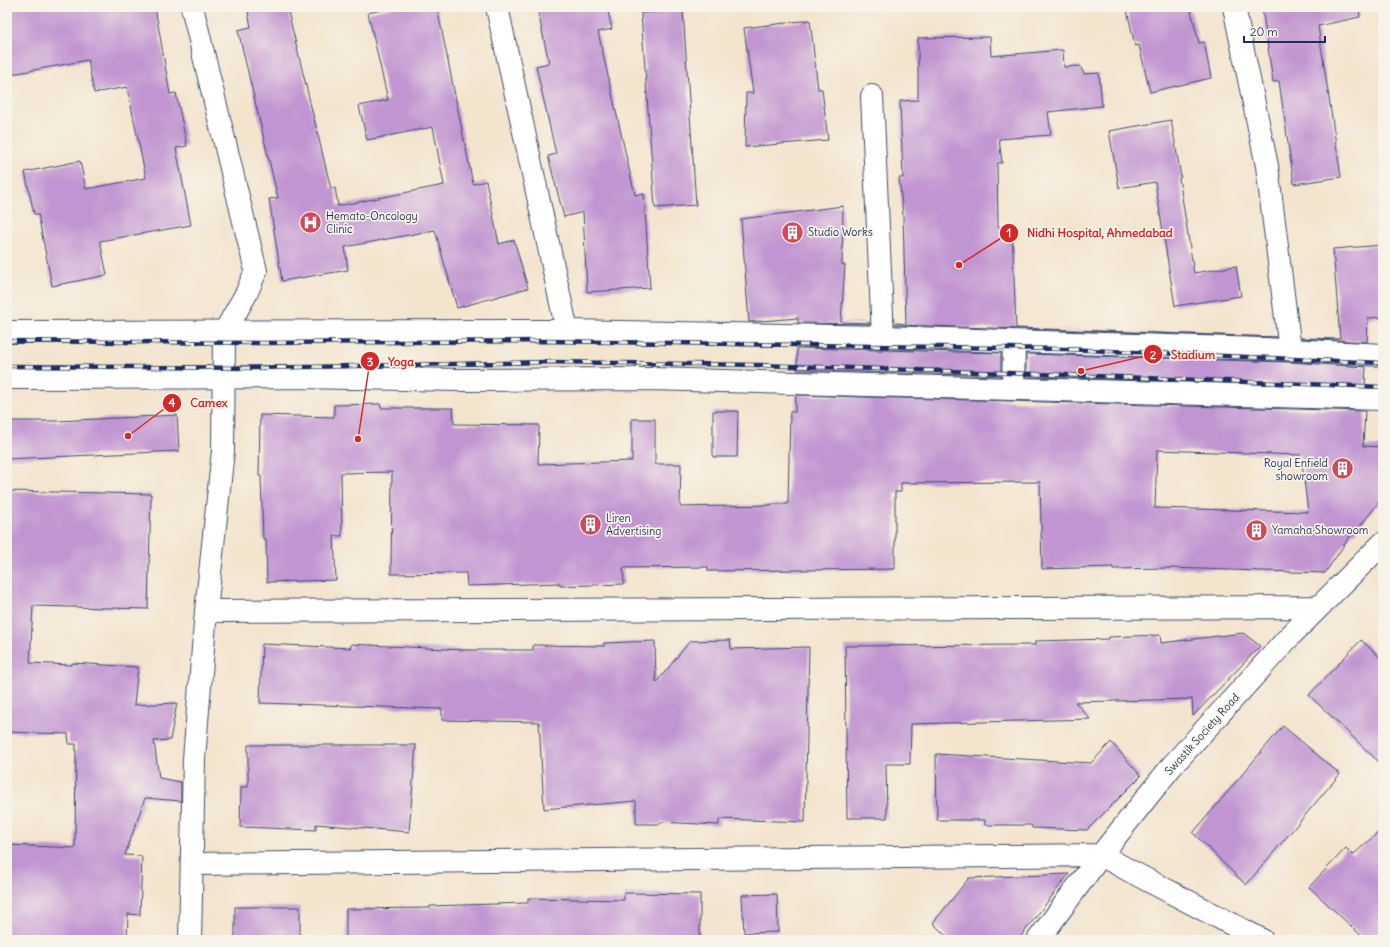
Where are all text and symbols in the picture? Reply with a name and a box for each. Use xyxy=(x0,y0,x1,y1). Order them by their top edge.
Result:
scale bar xyxy=(1244,18,1325,44)
text: 20 m xyxy=(1250,24,1278,39)
hospital icon: Hemato-Oncology Clinic xyxy=(298,209,324,235)
place label: Hemato-Oncology Clinic xyxy=(326,209,418,236)
building icon: Studio Works xyxy=(779,219,805,245)
callout: Nidhi Hospital, Ahmedabad xyxy=(999,221,1181,245)
place label: Studio Works xyxy=(808,225,873,239)
text: 1 xyxy=(1007,225,1011,240)
text: Nidhi Hospital, Ahmedabad xyxy=(1027,225,1173,241)
callout: Stadium xyxy=(1143,342,1224,366)
text: 2 xyxy=(1150,347,1157,362)
text: Stadium xyxy=(1171,347,1216,362)
callout: Yoga xyxy=(360,349,423,373)
text: 3 xyxy=(367,354,374,369)
text: Yoga xyxy=(387,354,414,370)
callout: Camex xyxy=(162,391,236,415)
text: 4 xyxy=(169,395,176,410)
text: Camex xyxy=(190,395,228,410)
place label: Royal Enfield showroom xyxy=(1264,456,1329,483)
building icon: Royal Enfield showroom xyxy=(1330,456,1356,482)
building icon: Liren Advertising xyxy=(577,511,603,537)
place label: Liren Advertising xyxy=(606,511,661,538)
building icon: Yamaha Showroom xyxy=(1244,517,1270,543)
place label: Yamaha Showroom xyxy=(1272,523,1369,537)
street label: Swastik Society Road xyxy=(1162,690,1243,778)

